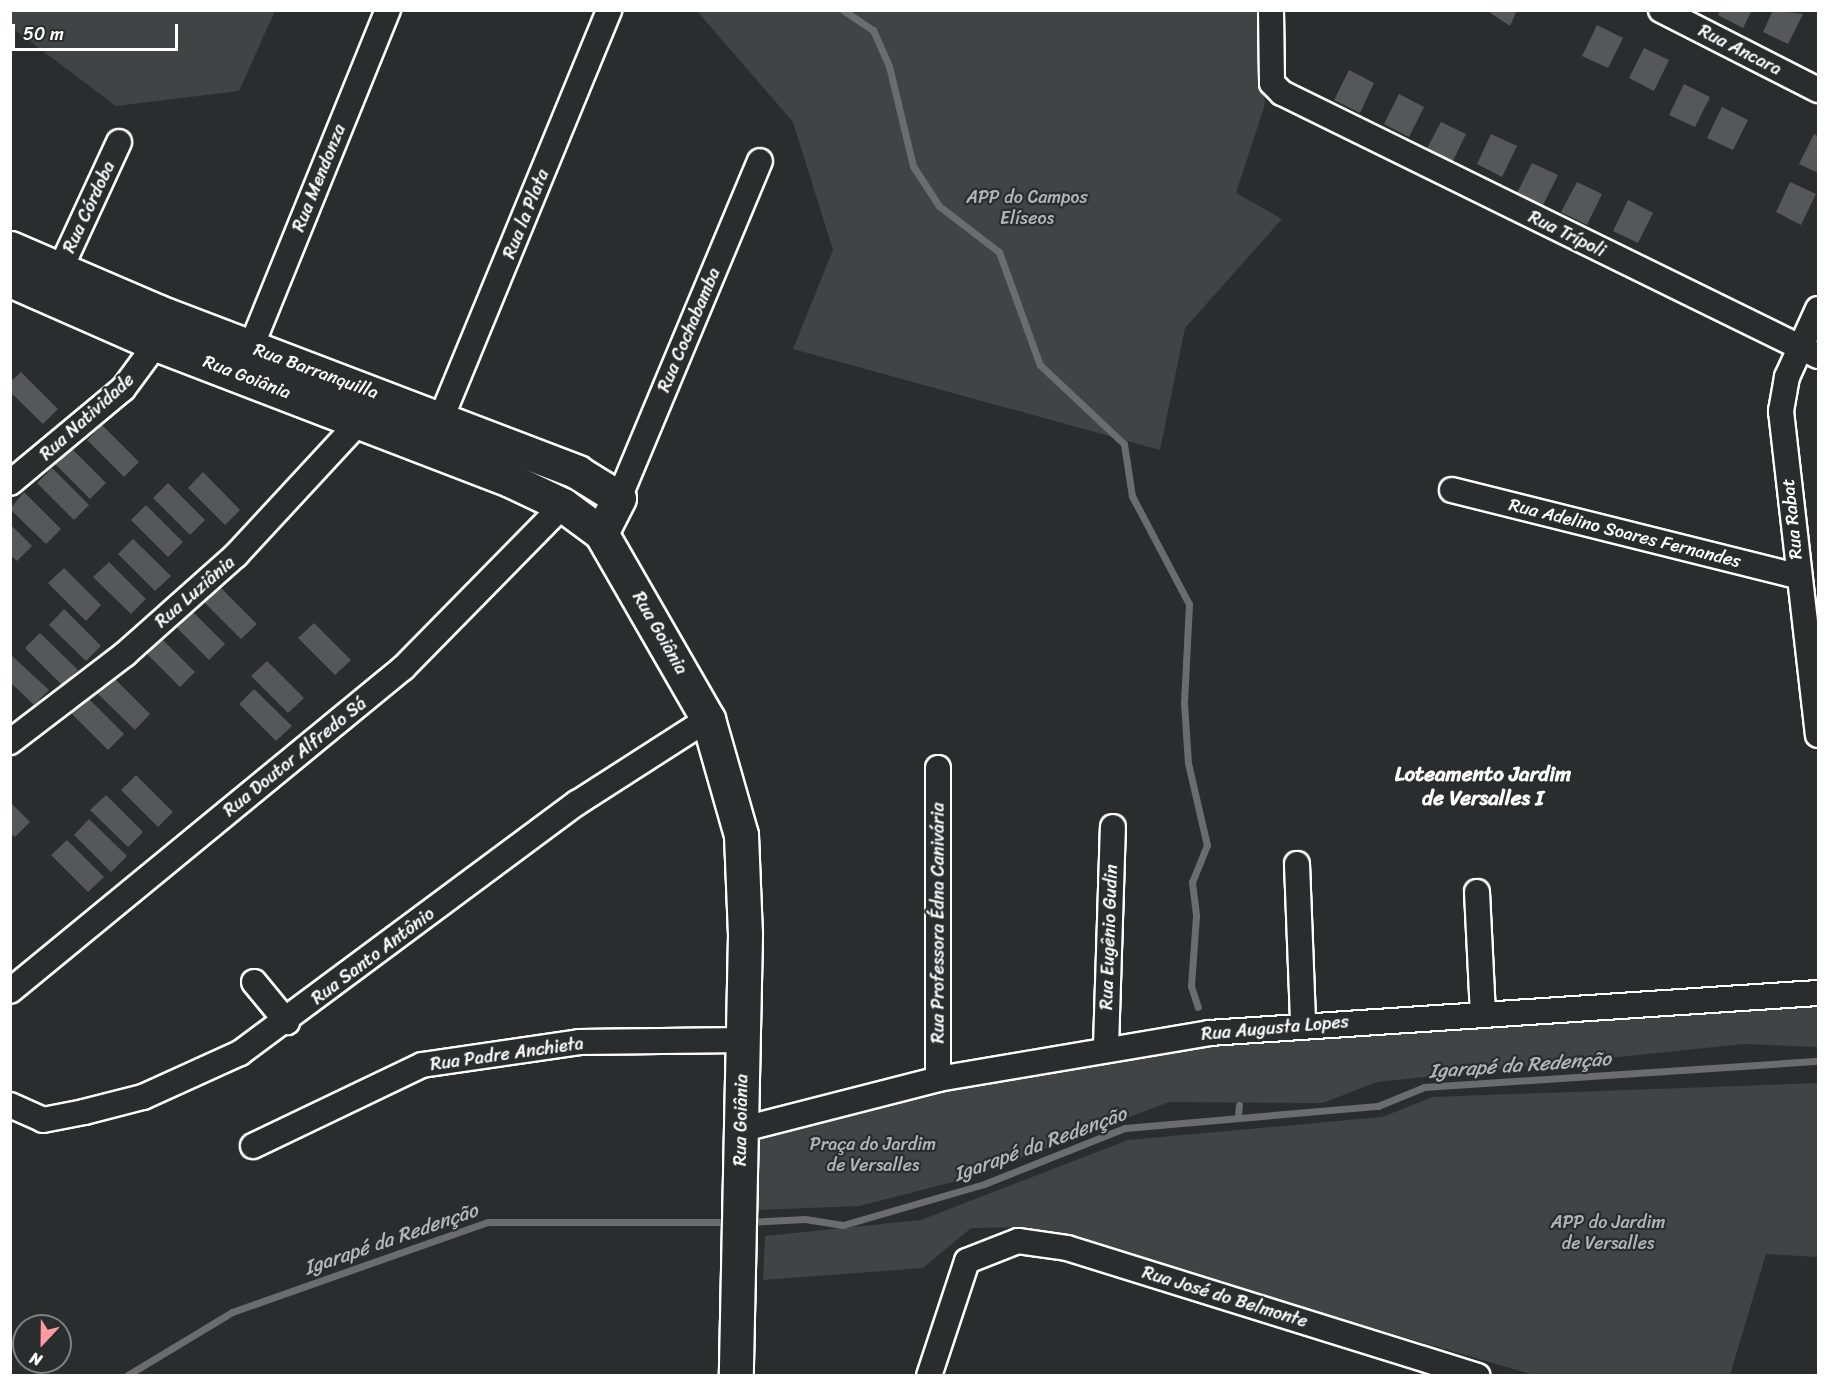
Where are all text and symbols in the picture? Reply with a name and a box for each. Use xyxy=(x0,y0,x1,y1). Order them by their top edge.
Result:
scale bar xyxy=(15,12,182,50)
text: 50 m xyxy=(23,18,64,50)
street label: Rua Ancara xyxy=(1695,20,1785,80)
street label: Rua Mendonza xyxy=(288,121,350,235)
street label: Rua Córdoba xyxy=(58,157,120,257)
street label: Rua la Plata xyxy=(498,166,554,262)
park label: APP do Campos Elíseos xyxy=(966,187,1088,230)
street label: Rua Trípoli xyxy=(1525,206,1609,262)
street label: Rua Cochabamba xyxy=(653,264,725,396)
street label: Rua Barranquilla xyxy=(251,338,381,404)
street label: Rua Goiânia xyxy=(200,350,294,404)
street label: Rua Natividade xyxy=(35,369,139,465)
street label: Rua Rabat xyxy=(1777,478,1807,560)
street label: Rua Adelino Soares Fernandes xyxy=(1507,494,1743,572)
street label: Rua Luziânia xyxy=(151,552,239,632)
street label: Rua Goiânia xyxy=(628,588,692,678)
street label: Rua Doutor Alfredo Sá xyxy=(219,693,371,821)
district label: Loteamento Jardim de Versalles I xyxy=(1395,761,1571,811)
street label: Rua Professora Édna Canivária xyxy=(927,802,949,1044)
street label: Rua Eugênio Gudin xyxy=(1096,864,1122,1010)
street label: Rua Santo Antônio xyxy=(307,903,439,1009)
street label: Rua Augusta Lopes xyxy=(1200,1011,1350,1045)
street label: Rua Padre Anchieta xyxy=(428,1032,586,1076)
water label: Igarapé da Redenção xyxy=(1428,1047,1612,1083)
street label: Rua Goiânia xyxy=(729,1074,753,1166)
water label: Igarapé da Redenção xyxy=(950,1102,1130,1186)
park label: Praça do Jardim de Versalles xyxy=(810,1134,936,1176)
water label: Igarapé da Redenção xyxy=(301,1198,481,1280)
park label: APP do Jardim de Versalles xyxy=(1551,1212,1665,1254)
street label: Rua José do Belmonte xyxy=(1139,1261,1311,1333)
north arrow xyxy=(12,1314,72,1374)
text: N xyxy=(25,1344,46,1375)

